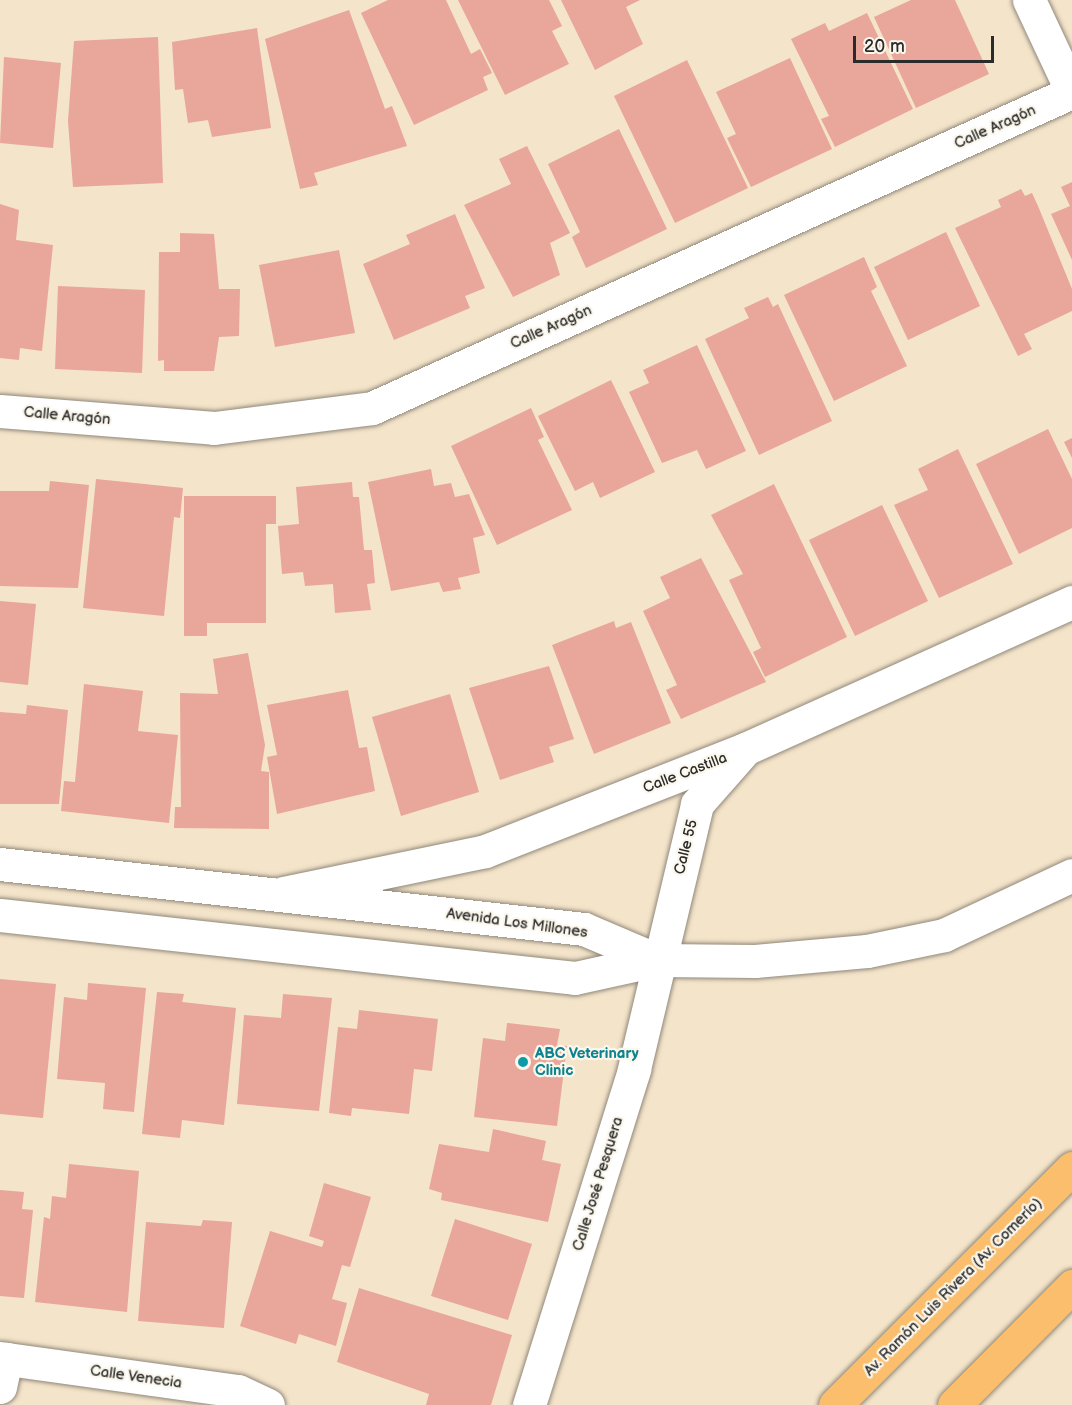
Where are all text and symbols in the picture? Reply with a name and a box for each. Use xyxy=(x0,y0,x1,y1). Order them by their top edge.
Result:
scale bar xyxy=(856,24,997,62)
text: 20 m xyxy=(864,36,905,57)
street label: Calle Aragón xyxy=(952,101,1038,153)
street label: Calle Aragón xyxy=(508,301,594,353)
street label: Calle Aragón xyxy=(23,403,111,429)
street label: Calle Castilla xyxy=(640,749,730,797)
street label: Calle 55 xyxy=(671,818,701,876)
street label: Avenida Los Millones xyxy=(445,904,589,942)
place label: ABC Veterinary Clinic xyxy=(535,1044,639,1079)
marker: ABC Veterinary Clinic xyxy=(516,1055,530,1069)
street label: Calle José Pesquera xyxy=(569,1114,627,1254)
street label: Av. Ramón Luis Rivera (Av. Comerío) xyxy=(860,1194,1046,1380)
street label: Calle Venecia xyxy=(89,1362,183,1392)

